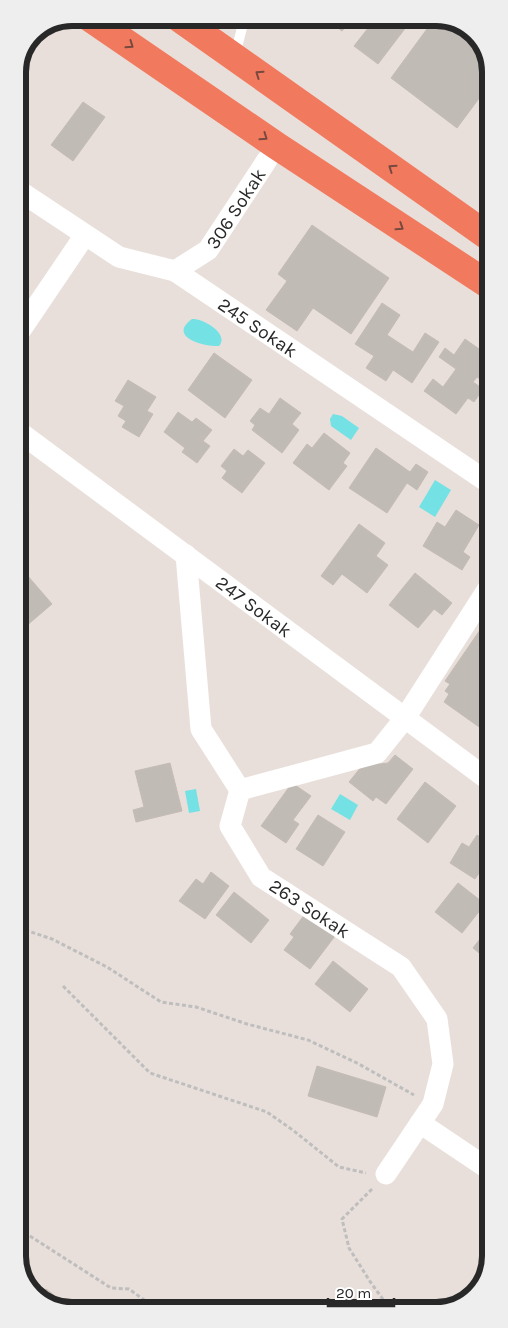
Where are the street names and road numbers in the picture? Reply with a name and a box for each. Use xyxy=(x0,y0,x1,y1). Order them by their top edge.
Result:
street label: 306 Sokak xyxy=(202,164,271,253)
street label: 245 Sokak xyxy=(214,293,301,362)
street label: 247 Sokak xyxy=(211,572,296,642)
street label: 263 Sokak xyxy=(265,875,354,943)

